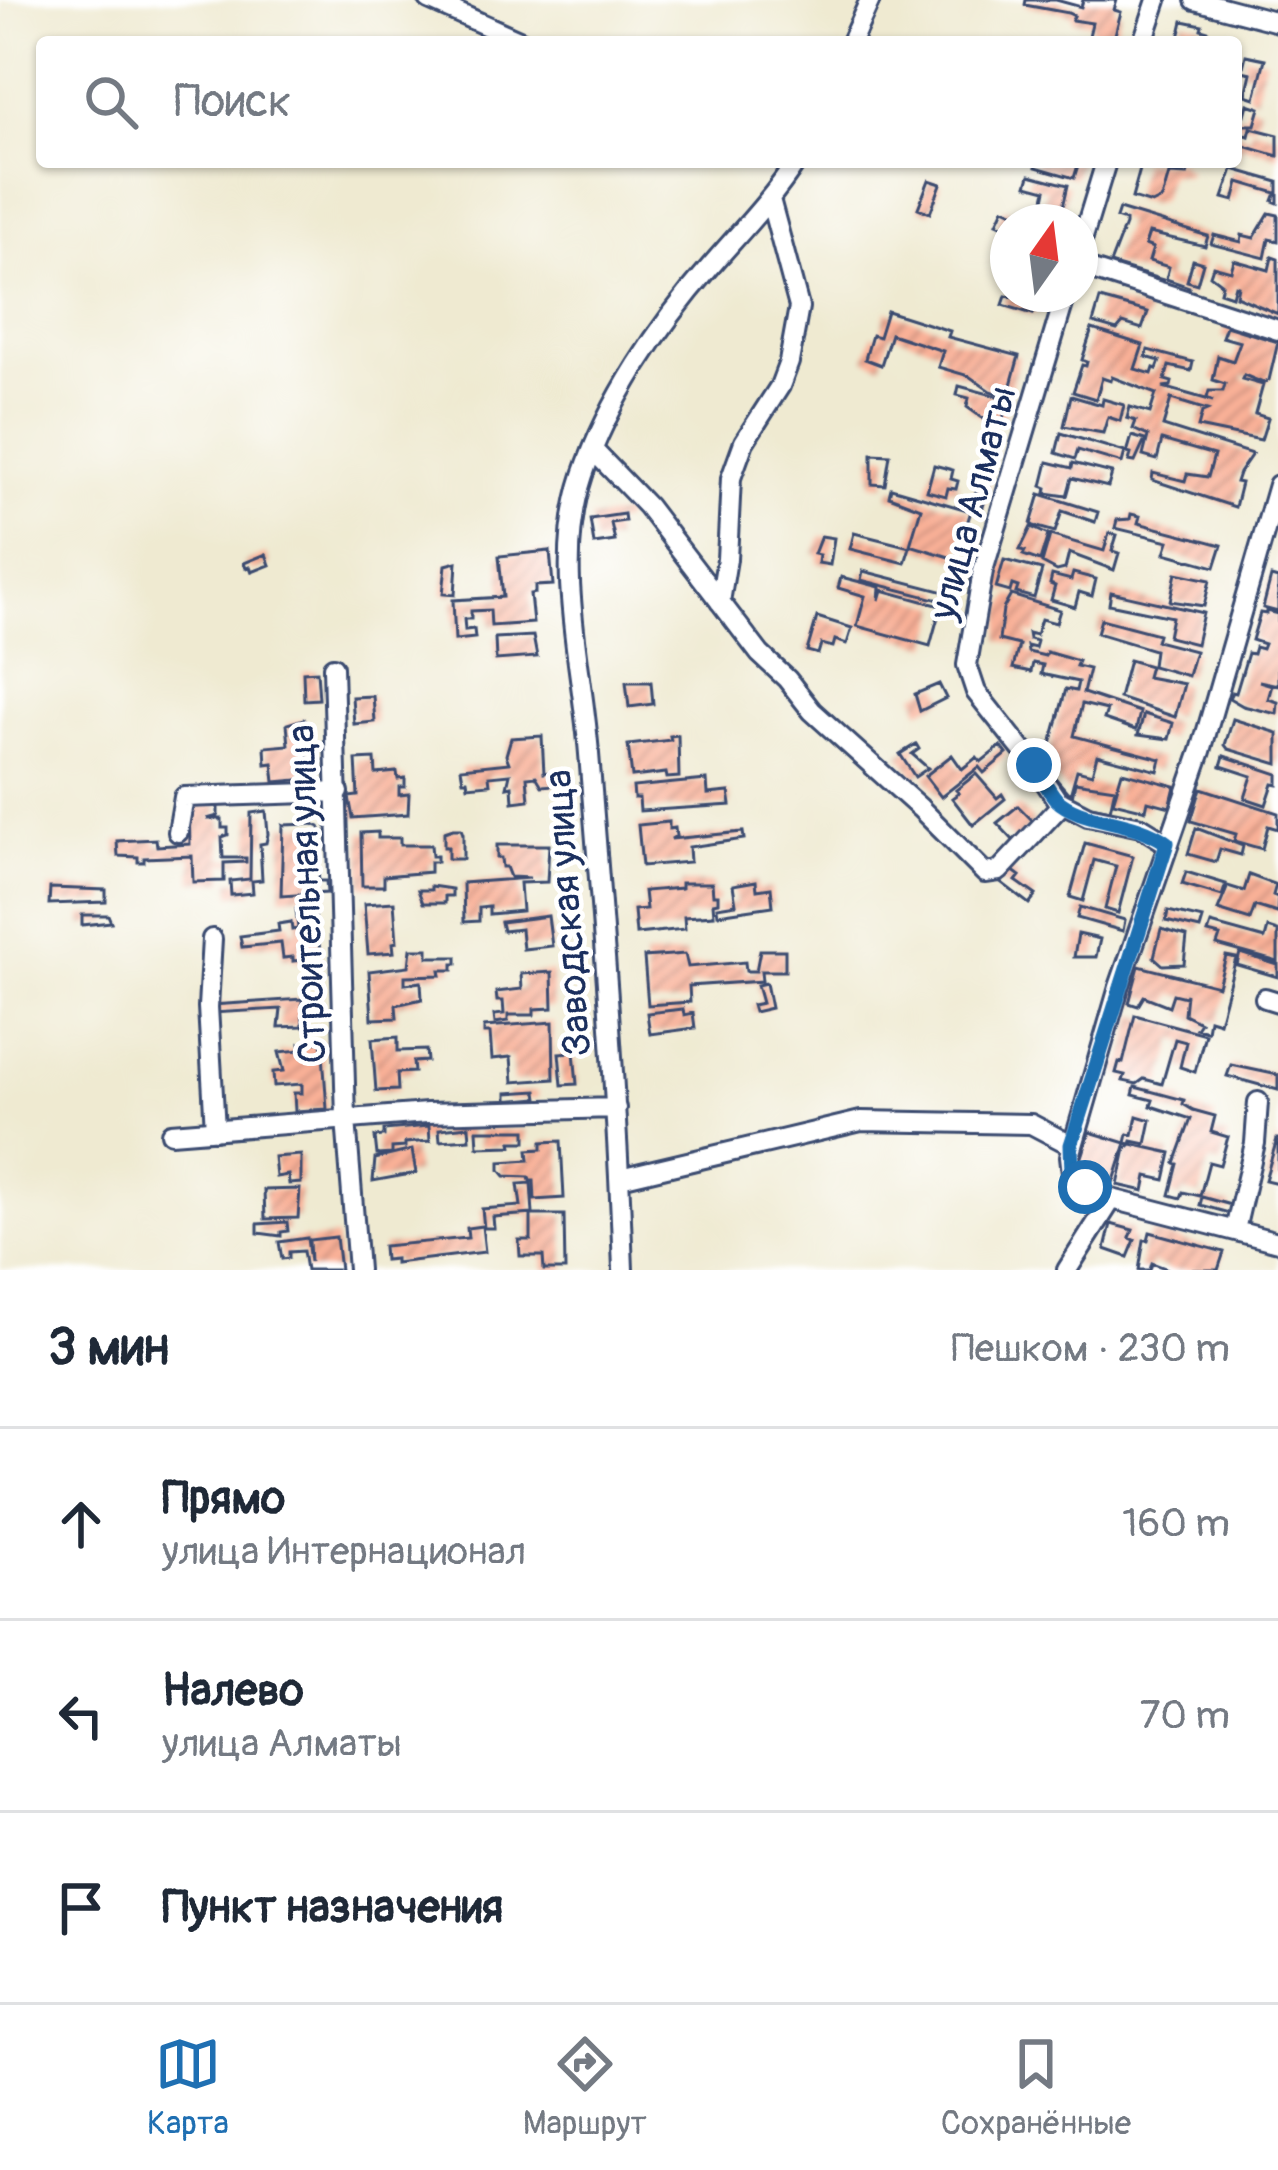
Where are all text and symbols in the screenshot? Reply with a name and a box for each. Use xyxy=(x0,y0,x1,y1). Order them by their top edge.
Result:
search box xyxy=(36,36,1242,168)
icon: search xyxy=(78,69,144,135)
text: Поиск xyxy=(174,74,291,130)
north arrow xyxy=(990,204,1098,312)
street label: улица Алматы xyxy=(918,381,1028,626)
street label: Строительная улица xyxy=(277,724,337,1064)
route end xyxy=(1007,738,1061,792)
street label: Заводская улица xyxy=(534,768,602,1058)
route start xyxy=(1058,1160,1112,1214)
text: 3 мин xyxy=(48,1316,169,1380)
text: Пешком · 230 m xyxy=(951,1324,1230,1373)
text: Прямо xyxy=(162,1471,285,1527)
icon: ahead xyxy=(48,1491,114,1557)
text: 160 m xyxy=(1122,1499,1230,1548)
text: улица Интернационал xyxy=(162,1527,526,1576)
text: Налево xyxy=(162,1663,304,1719)
icon: left xyxy=(48,1683,114,1749)
text: 70 m xyxy=(1140,1691,1230,1740)
text: улица Алматы xyxy=(162,1719,402,1768)
icon: arrive xyxy=(48,1875,114,1941)
text: Пункт назначения xyxy=(162,1880,503,1936)
tab: Карта xyxy=(147,2031,229,2144)
tab: Маршрут xyxy=(523,2031,647,2144)
tab: Сохранённые xyxy=(941,2031,1131,2144)

